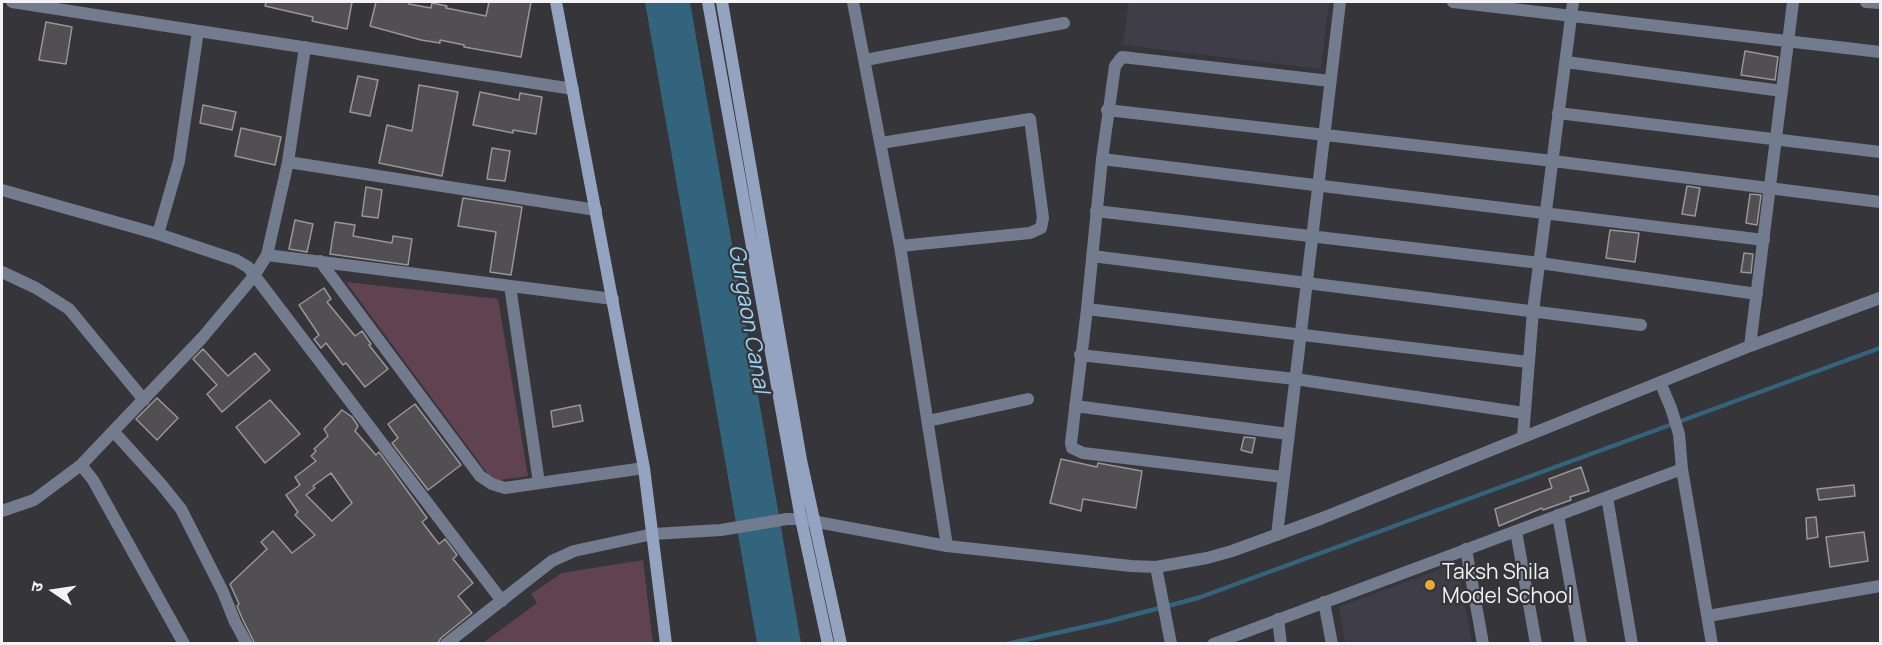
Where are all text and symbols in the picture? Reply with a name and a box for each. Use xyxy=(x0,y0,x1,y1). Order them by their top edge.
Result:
water label: Gurgaon Canal xyxy=(722,243,774,395)
place label: Taksh Shila Model School xyxy=(1442,560,1573,610)
north arrow xyxy=(24,561,84,621)
marker: Taksh Shila Model School xyxy=(1423,578,1437,592)
text: उ xyxy=(25,580,48,594)

